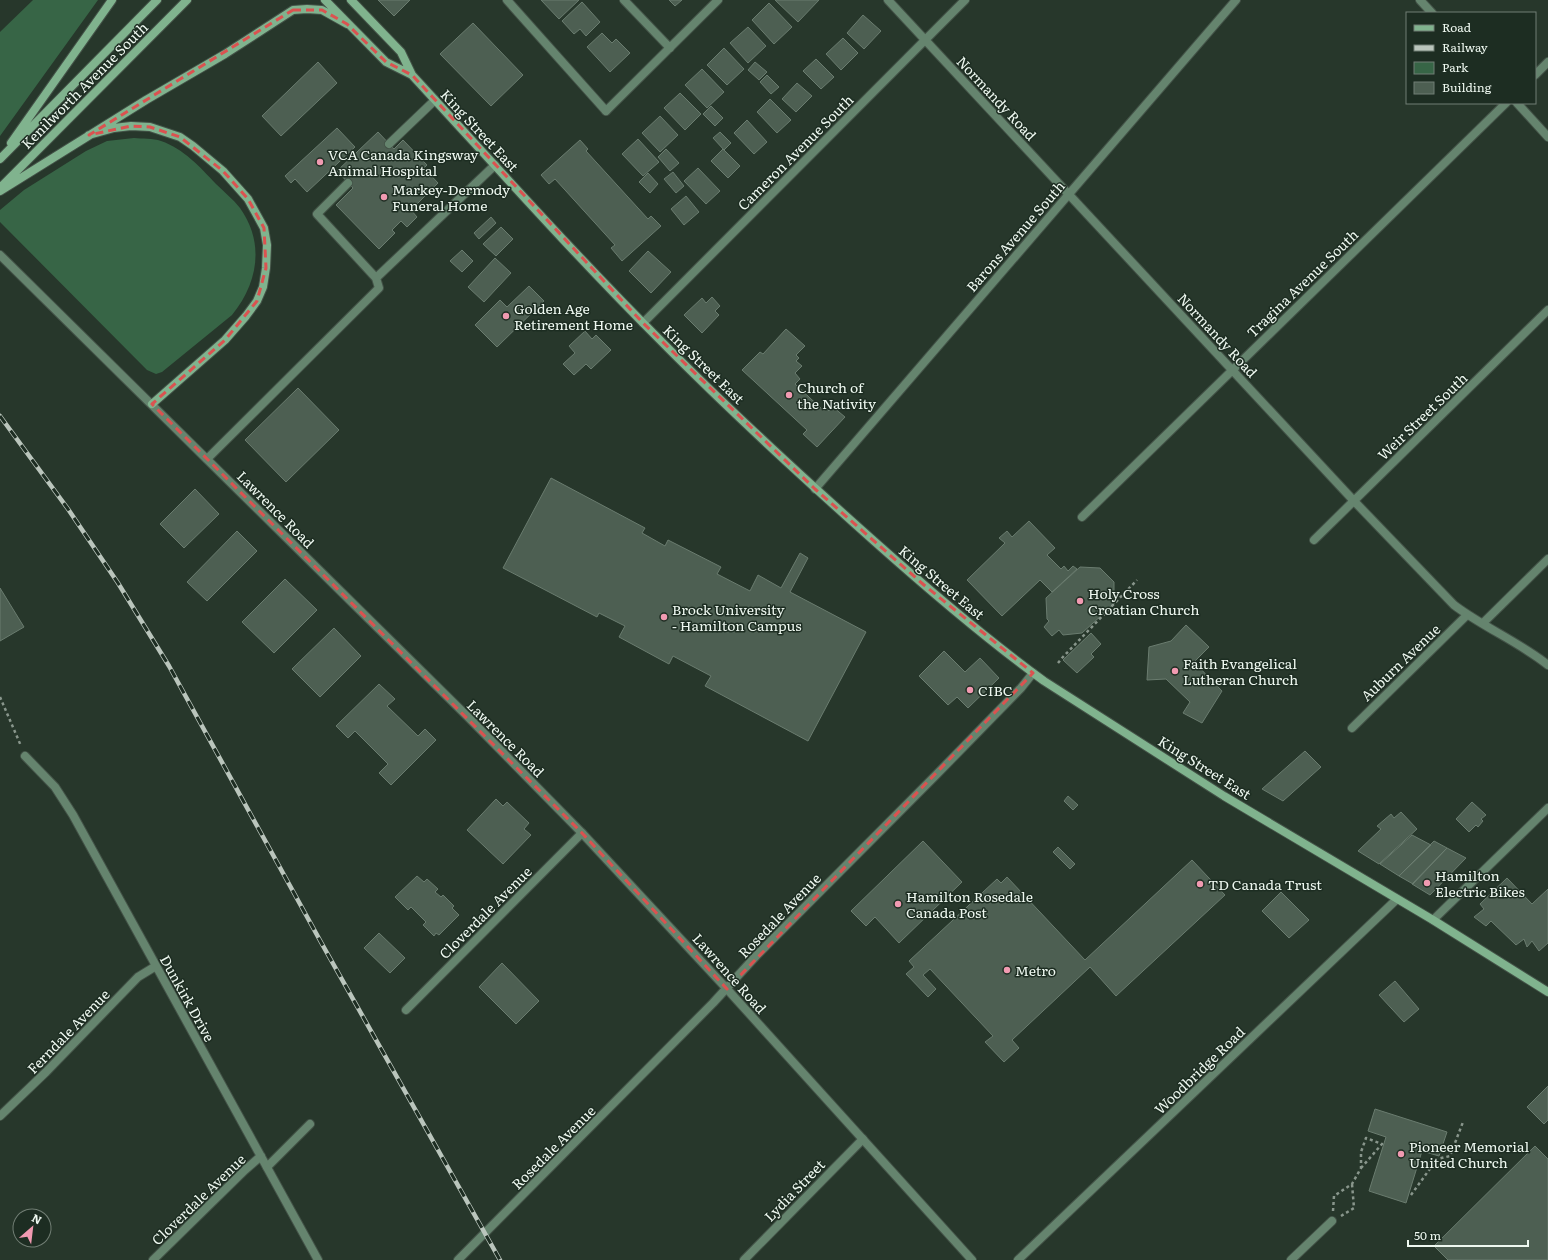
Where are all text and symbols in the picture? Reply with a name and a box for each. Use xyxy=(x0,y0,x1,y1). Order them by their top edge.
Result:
legend xyxy=(1406,12,1536,104)
street label: Kenilworth Avenue South xyxy=(16,17,152,153)
text: Road xyxy=(1442,18,1472,36)
text: Railway xyxy=(1442,38,1488,56)
street label: Normandy Road xyxy=(953,51,1042,145)
text: Park xyxy=(1442,58,1469,76)
text: Building xyxy=(1442,78,1492,96)
street label: King Street East xyxy=(436,84,524,176)
street label: Cameron Avenue South xyxy=(733,90,857,214)
place label: VCA Canada Kingsway Animal Hospital xyxy=(328,144,479,180)
marker: VCA Canada Kingsway Animal Hospital xyxy=(315,157,325,167)
street label: Barons Avenue South xyxy=(961,176,1069,296)
place label: Markey-Dermody Funeral Home xyxy=(392,179,511,215)
marker: Markey-Dermody Funeral Home xyxy=(379,192,389,202)
street label: Tragina Avenue South xyxy=(1242,224,1362,342)
street label: Normandy Road xyxy=(1174,288,1263,382)
place label: Golden Age Retirement Home xyxy=(514,298,633,334)
marker: Golden Age Retirement Home xyxy=(501,311,511,321)
street label: King Street East xyxy=(659,320,749,408)
street label: Weir Street South xyxy=(1373,368,1471,464)
place label: Church of the Nativity xyxy=(797,377,877,413)
marker: Church of the Nativity xyxy=(784,390,794,400)
street label: Lawrence Road xyxy=(233,466,319,552)
street label: King Street East xyxy=(895,540,989,624)
place label: Holy Cross Croatian Church xyxy=(1088,583,1199,619)
marker: Holy Cross Croatian Church xyxy=(1075,596,1085,606)
place label: Brock University - Hamilton Campus xyxy=(672,599,802,635)
marker: Brock University - Hamilton Campus xyxy=(659,612,669,622)
street label: Auburn Avenue xyxy=(1356,619,1444,705)
place label: Faith Evangelical Lutheran Church xyxy=(1183,653,1298,689)
marker: Faith Evangelical Lutheran Church xyxy=(1170,666,1180,676)
place label: CIBC xyxy=(978,680,1013,700)
marker: CIBC xyxy=(965,685,975,695)
street label: Lawrence Road xyxy=(463,695,549,781)
street label: King Street East xyxy=(1155,730,1256,804)
street label: Cloverdale Avenue xyxy=(434,861,536,963)
place label: Hamilton Electric Bikes xyxy=(1435,865,1525,901)
street label: Rosedale Avenue xyxy=(733,868,825,962)
place label: TD Canada Trust xyxy=(1208,874,1322,894)
marker: Hamilton Electric Bikes xyxy=(1422,878,1432,888)
marker: TD Canada Trust xyxy=(1195,879,1205,889)
place label: Hamilton Rosedale Canada Post xyxy=(906,886,1033,922)
marker: Hamilton Rosedale Canada Post xyxy=(893,899,903,909)
street label: Lawrence Road xyxy=(689,929,772,1018)
street label: Dunkirk Drive xyxy=(156,951,220,1045)
place label: Metro xyxy=(1015,960,1056,980)
marker: Metro xyxy=(1002,965,1012,975)
street label: Ferndale Avenue xyxy=(22,984,114,1078)
street label: Woodbridge Road xyxy=(1149,1021,1249,1118)
street label: Rosedale Avenue xyxy=(507,1101,599,1193)
place label: Pioneer Memorial United Church xyxy=(1409,1136,1529,1172)
street label: Cloverdale Avenue xyxy=(147,1149,249,1249)
marker: Pioneer Memorial United Church xyxy=(1396,1149,1406,1159)
street label: Lydia Street xyxy=(759,1154,829,1226)
north arrow xyxy=(12,1208,52,1248)
text: N xyxy=(29,1209,45,1228)
scale bar xyxy=(1408,1222,1528,1248)
text: 50 m xyxy=(1414,1226,1441,1244)

